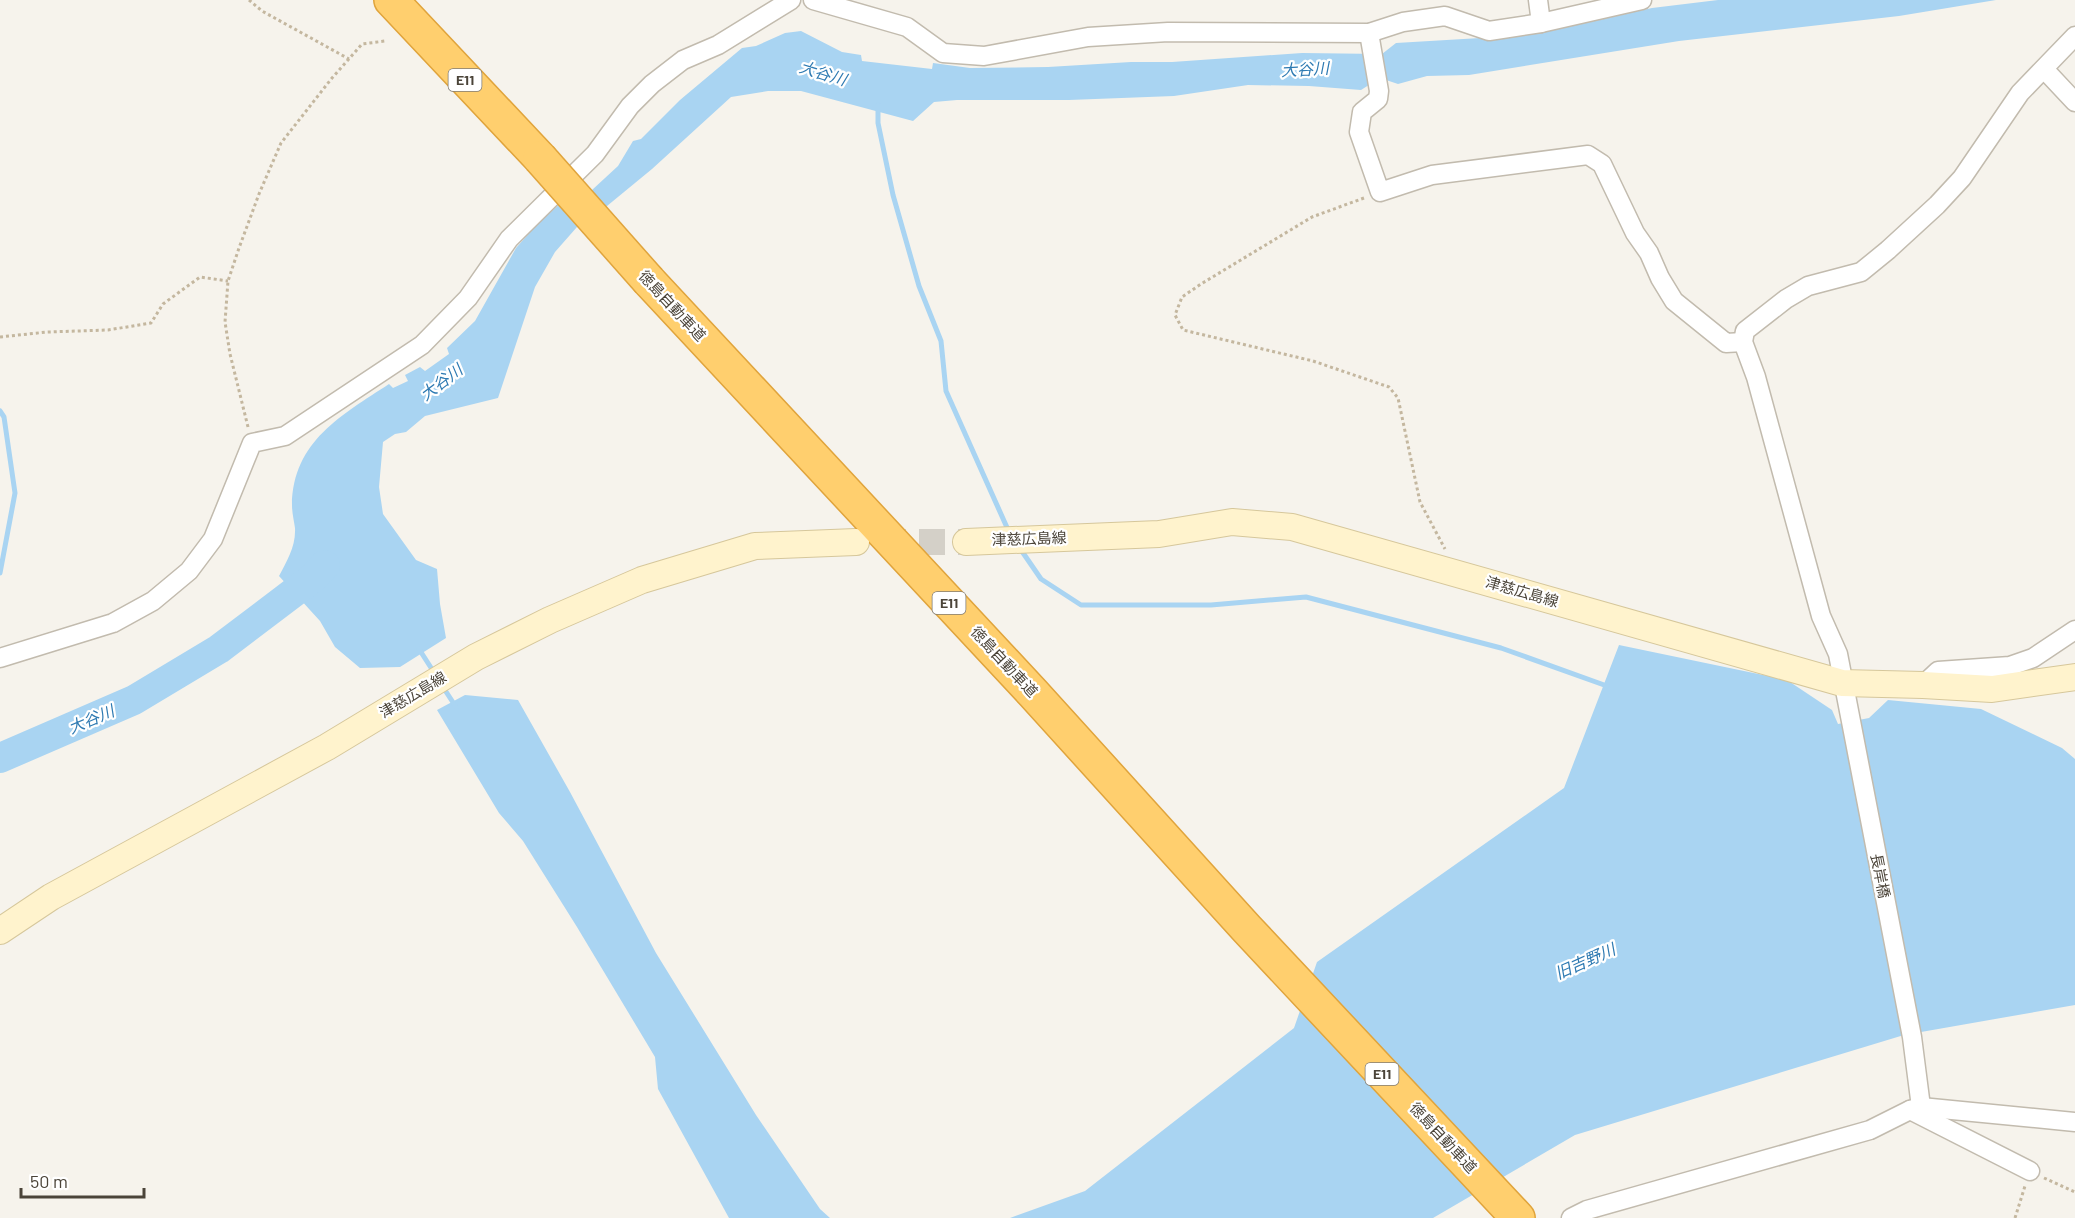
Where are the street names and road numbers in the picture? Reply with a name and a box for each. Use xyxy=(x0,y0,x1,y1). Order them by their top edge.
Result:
road number: E11 xyxy=(448,69,482,91)
street label: 徳島自動車道 xyxy=(635,266,710,344)
street label: 津慈広島線 xyxy=(991,528,1067,548)
street label: 津慈広島線 xyxy=(1484,572,1561,610)
road number: E11 xyxy=(932,592,966,614)
street label: 徳島自動車道 xyxy=(967,622,1042,700)
street label: 津慈広島線 xyxy=(376,667,449,721)
street label: 長岸橋 xyxy=(1868,852,1894,900)
road number: E11 xyxy=(1366,1063,1398,1085)
street label: 徳島自動車道 xyxy=(1406,1098,1481,1176)

